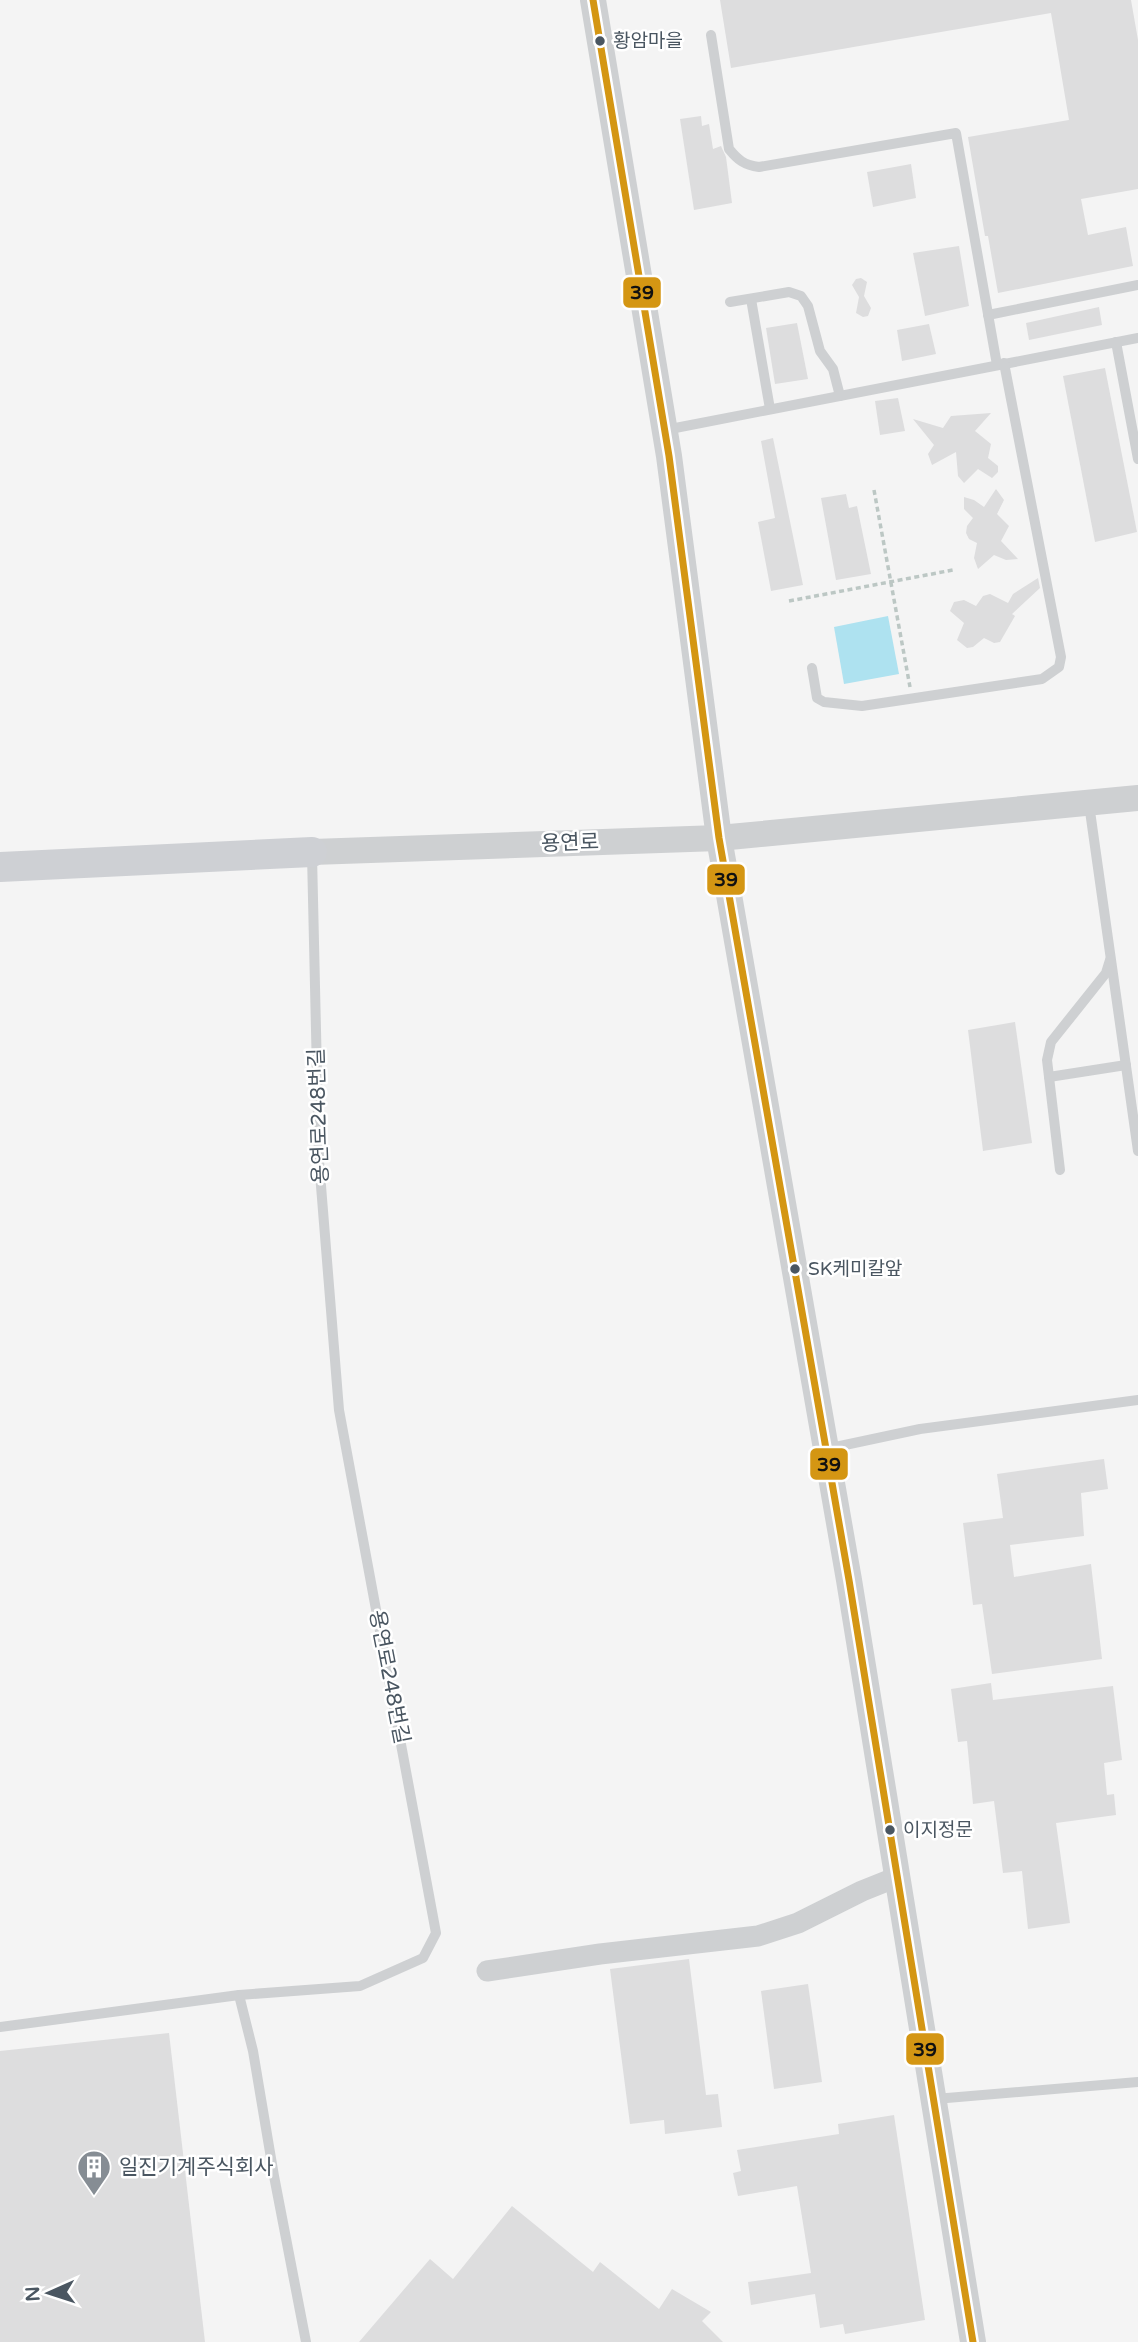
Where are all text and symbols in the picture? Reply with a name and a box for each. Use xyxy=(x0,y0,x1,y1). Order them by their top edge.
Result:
place label: 황암마을 xyxy=(613,30,683,52)
marker: 황암마을 xyxy=(593,34,607,48)
line badge: 39 xyxy=(622,276,662,309)
text: 39 xyxy=(630,282,654,304)
street label: 용연로 xyxy=(541,829,599,857)
line badge: 39 xyxy=(706,863,746,896)
text: 39 xyxy=(714,869,738,891)
street label: 용연로248번길 xyxy=(304,1048,334,1184)
place label: SK케미칼앞 xyxy=(808,1258,903,1280)
marker: SK케미칼앞 xyxy=(788,1262,802,1276)
line badge: 39 xyxy=(809,1447,849,1481)
text: 39 xyxy=(817,1454,841,1476)
street label: 용연로248번길 xyxy=(364,1608,414,1746)
place label: 이지정문 xyxy=(903,1819,973,1841)
marker: 이지정문 xyxy=(883,1823,897,1837)
line badge: 39 xyxy=(905,2032,945,2066)
text: 39 xyxy=(913,2039,937,2061)
building icon: 일진기계주식회사 xyxy=(75,2148,113,2197)
place label: 일진기계주식회사 xyxy=(119,2155,274,2180)
north arrow xyxy=(14,2258,84,2328)
text: N xyxy=(22,2286,44,2302)

